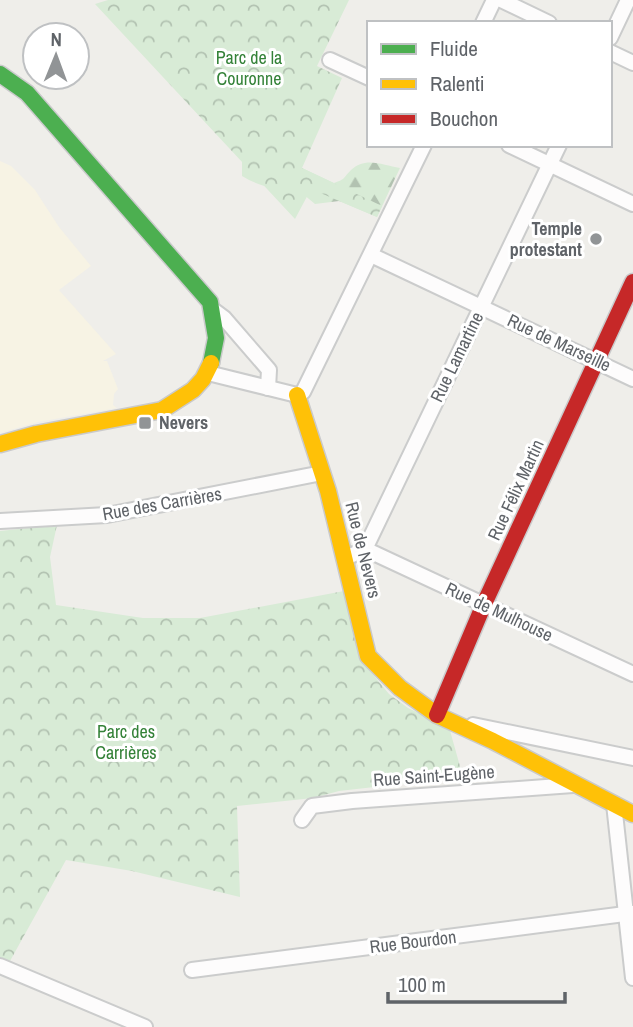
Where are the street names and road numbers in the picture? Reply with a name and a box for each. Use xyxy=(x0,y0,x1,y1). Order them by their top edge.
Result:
street label: Rue Lamartine xyxy=(424,307,489,406)
street label: Rue de Marseille xyxy=(503,308,615,377)
street label: Rue Félix Martin xyxy=(481,435,550,544)
street label: Rue des Carrières xyxy=(100,481,223,526)
street label: Rue de Nevers xyxy=(339,499,388,601)
street label: Rue de Mulhouse xyxy=(442,576,557,647)
street label: Rue Saint-Eugène xyxy=(373,759,495,792)
street label: Rue Bourdon xyxy=(368,924,458,959)

